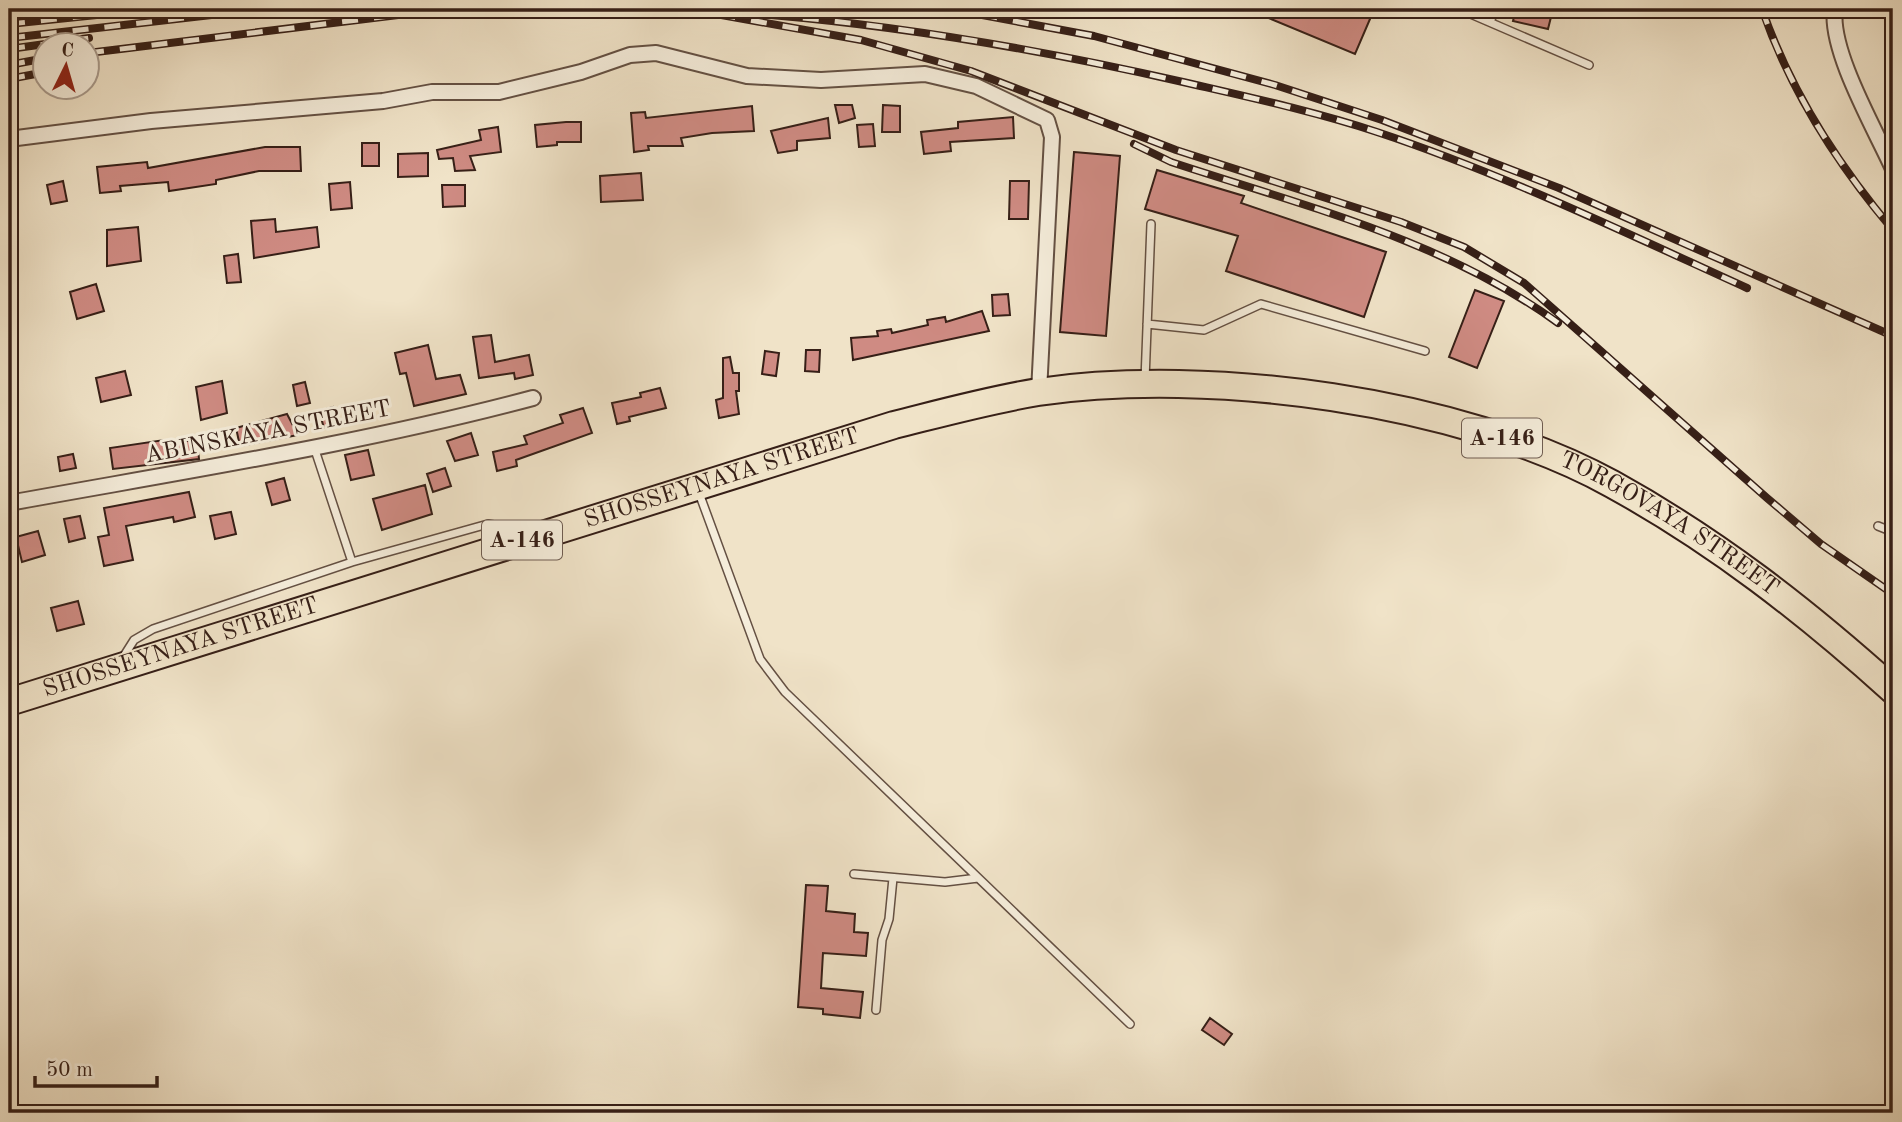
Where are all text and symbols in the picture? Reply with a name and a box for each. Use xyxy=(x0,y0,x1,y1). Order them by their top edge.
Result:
north arrow xyxy=(32,32,102,102)
text: С xyxy=(60,42,74,62)
street label: ABINSKAYA STREET xyxy=(143,397,393,469)
road number: А-146 xyxy=(1462,418,1542,458)
street label: SHOSSEYNAYA STREET xyxy=(581,425,862,533)
street label: TORGOVAYA STREET xyxy=(1556,448,1783,601)
road number: А-146 xyxy=(482,520,562,560)
street label: SHOSSEYNAYA STREET xyxy=(40,594,321,703)
scale bar xyxy=(35,1045,158,1089)
text: 50 m xyxy=(46,1060,93,1081)

